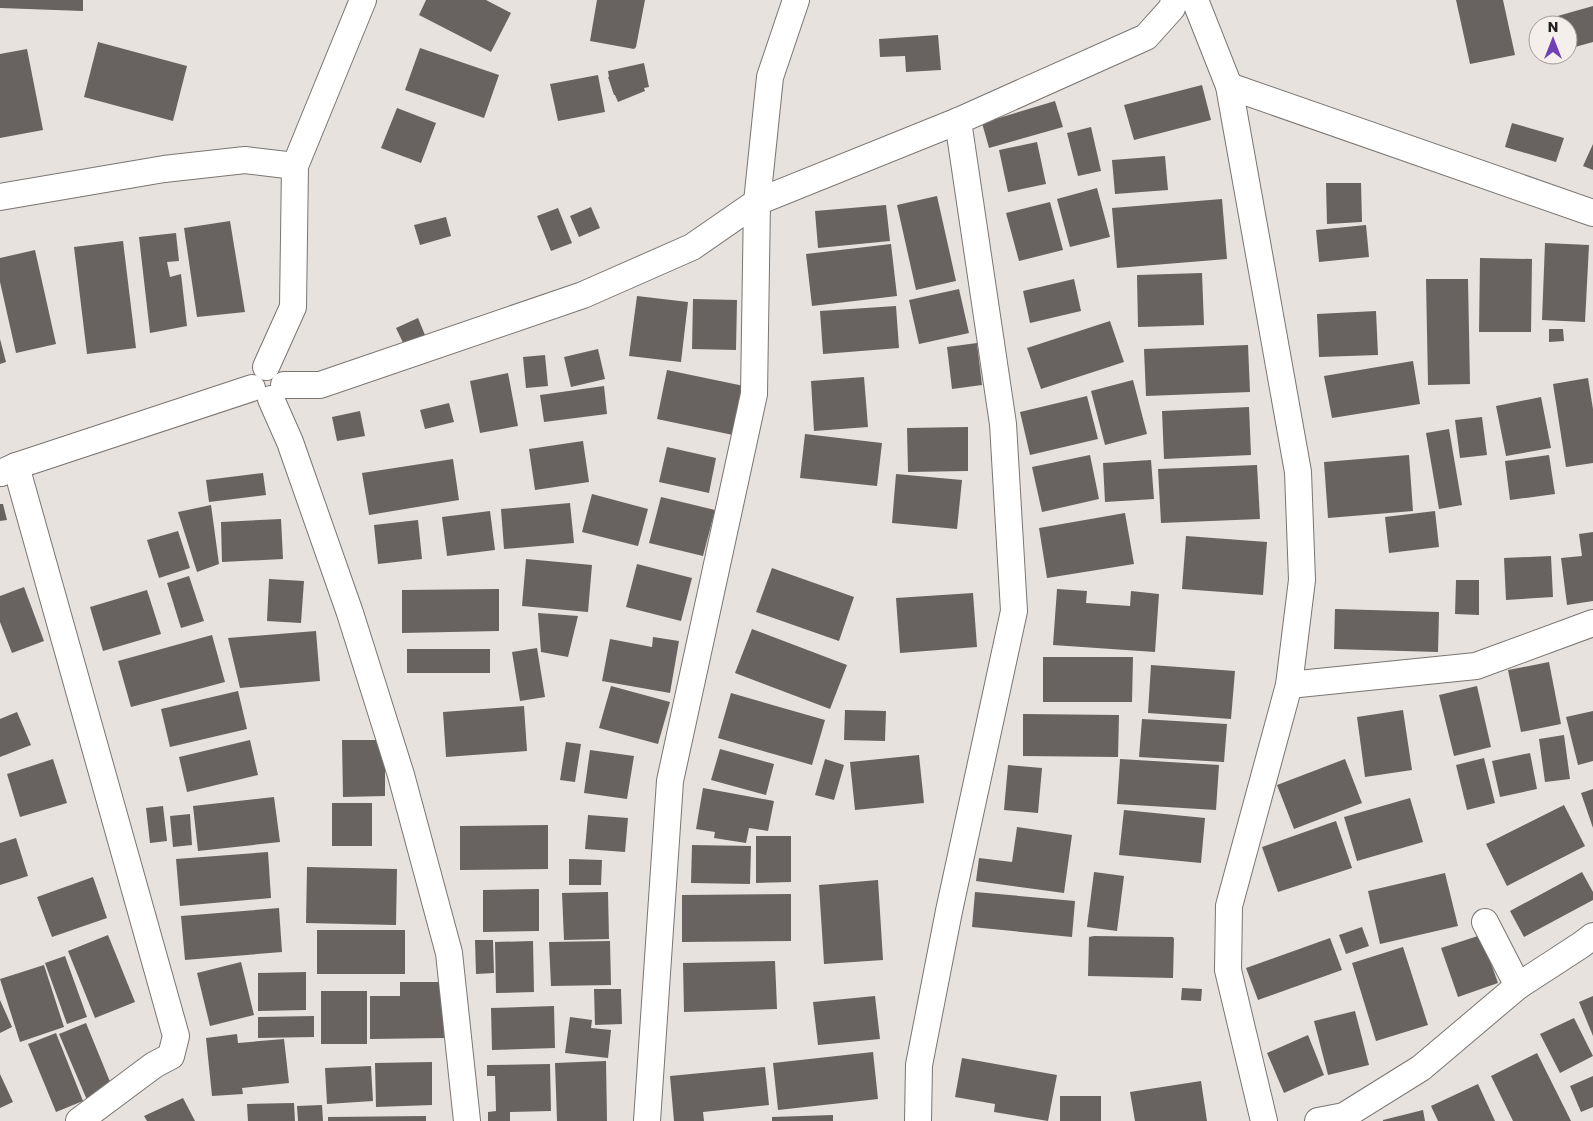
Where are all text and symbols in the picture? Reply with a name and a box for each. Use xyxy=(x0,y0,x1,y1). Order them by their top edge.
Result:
north arrow xyxy=(1528,15,1578,65)
text: N xyxy=(1548,17,1558,37)

